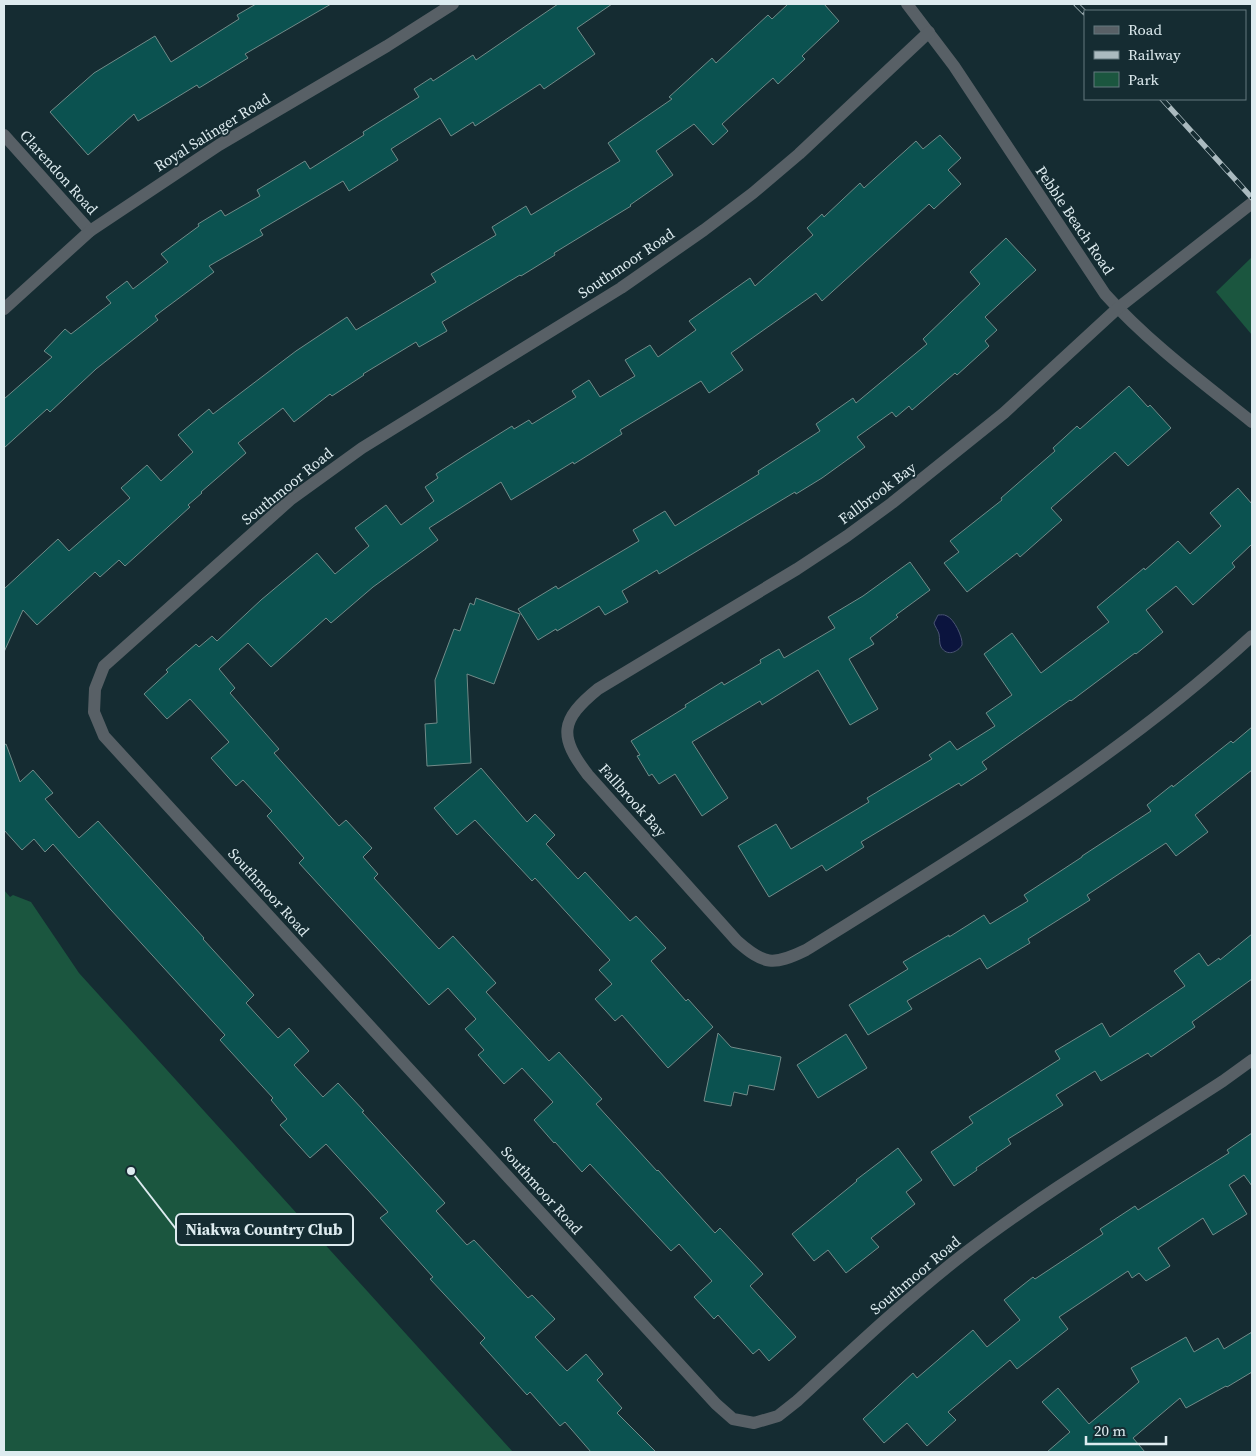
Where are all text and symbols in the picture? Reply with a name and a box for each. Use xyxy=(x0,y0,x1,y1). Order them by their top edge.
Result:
legend xyxy=(1084,10,1246,100)
text: Road xyxy=(1128,19,1162,40)
text: Railway xyxy=(1128,44,1181,65)
text: Park xyxy=(1128,69,1160,90)
street label: Royal Salinger Road xyxy=(150,88,274,176)
street label: Clarendon Road xyxy=(15,125,103,219)
street label: Pebble Beach Road xyxy=(1031,162,1119,279)
street label: Southmoor Road xyxy=(574,223,679,303)
street label: Southmoor Road xyxy=(237,442,338,529)
street label: Fallbrook Bay xyxy=(834,457,920,529)
street label: Fallbrook Bay xyxy=(594,759,672,841)
street label: Southmoor Road xyxy=(224,843,315,941)
street label: Southmoor Road xyxy=(497,1141,588,1239)
callout: Niakwa Country Club xyxy=(176,1214,353,1245)
text: Niakwa Country Club xyxy=(186,1218,343,1240)
street label: Southmoor Road xyxy=(865,1231,965,1319)
scale bar xyxy=(1086,1414,1166,1446)
text: 20 m xyxy=(1094,1420,1126,1441)

